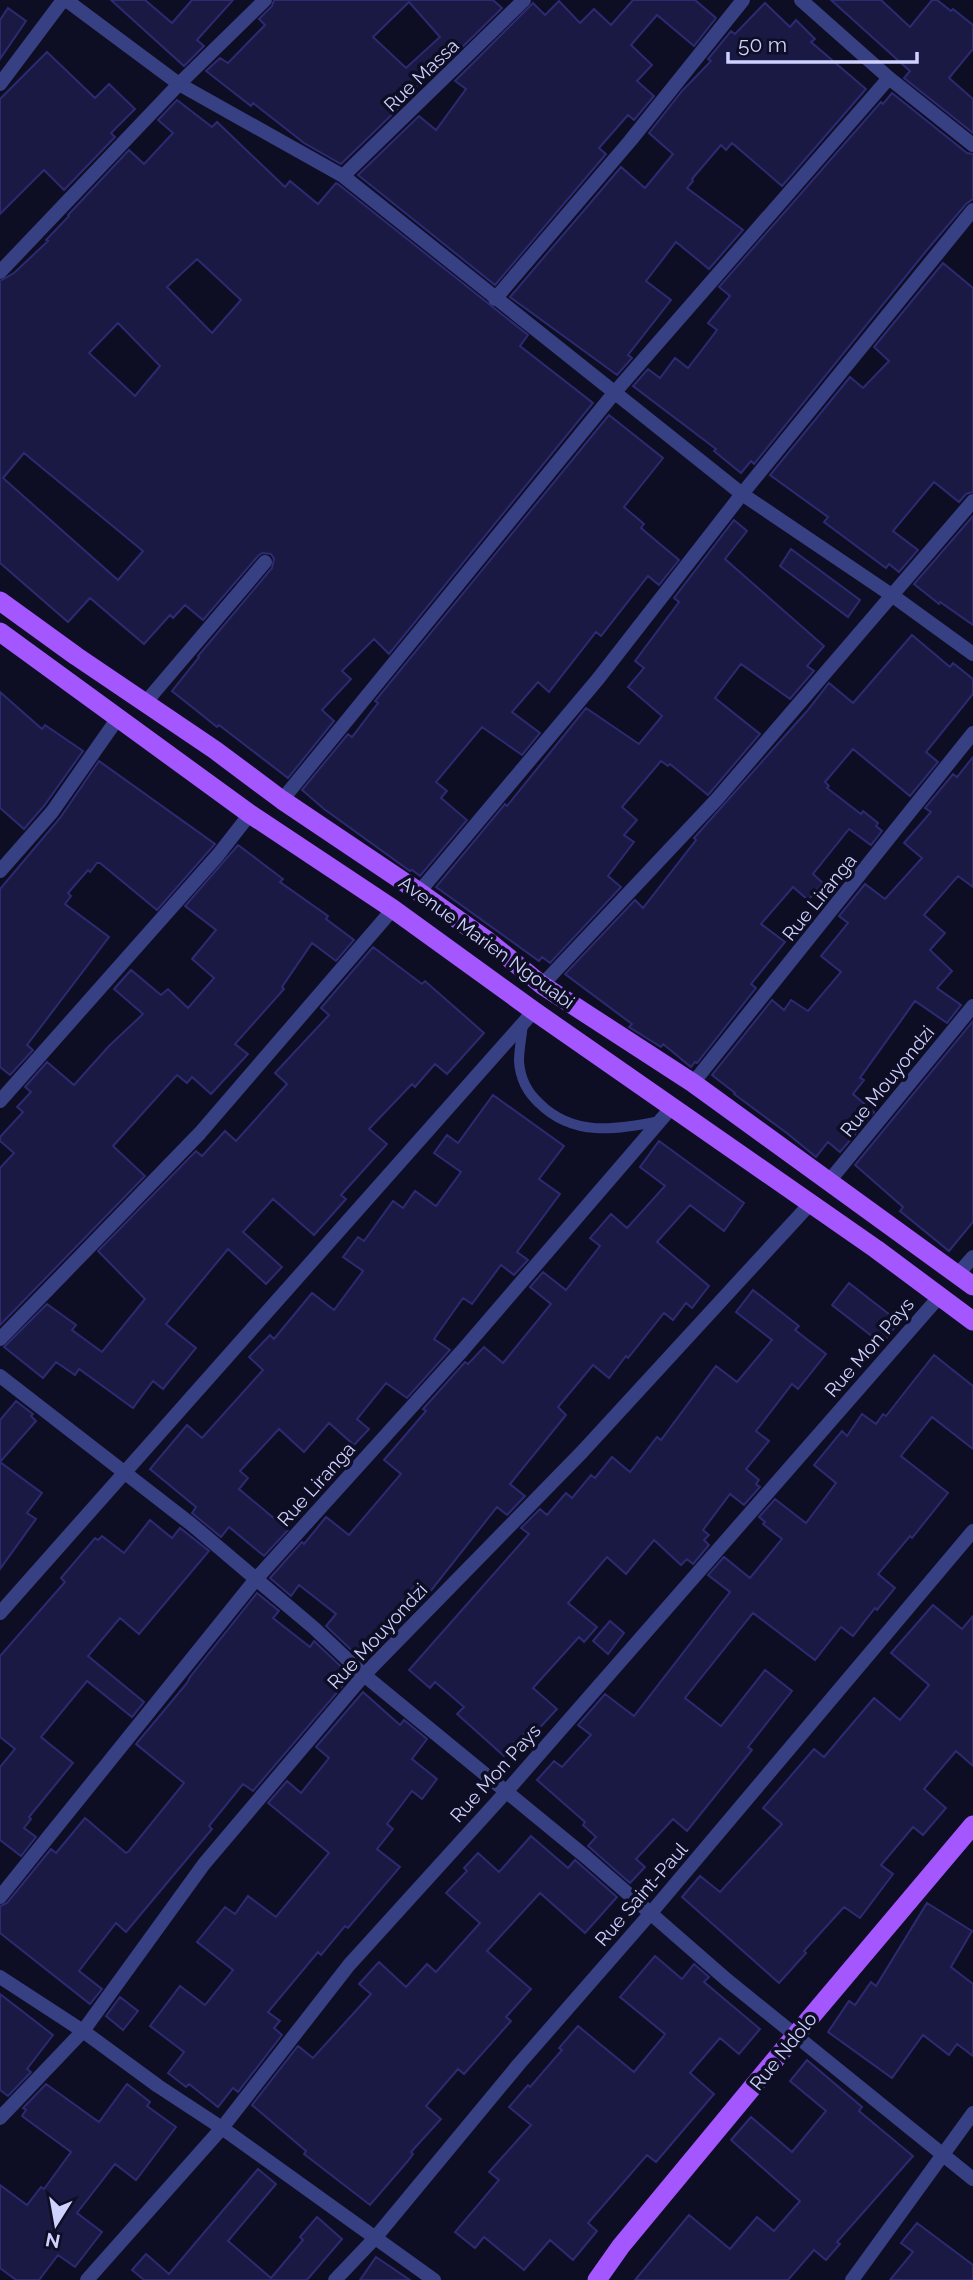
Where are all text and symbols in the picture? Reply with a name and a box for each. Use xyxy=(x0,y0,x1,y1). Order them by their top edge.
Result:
scale bar xyxy=(728,21,917,65)
text: 50 m xyxy=(738,32,787,57)
street label: Rue Massa xyxy=(379,34,463,116)
street label: Rue Liranga xyxy=(777,849,861,945)
street label: Avenue Marien Ngouabi xyxy=(395,871,579,1013)
street label: Rue Mouyondzi xyxy=(836,1021,938,1141)
street label: Rue Mon Pays xyxy=(820,1293,918,1401)
street label: Rue Liranga xyxy=(273,1438,359,1530)
street label: Rue Mouyondzi xyxy=(322,1579,432,1693)
street label: Rue Mon Pays xyxy=(445,1719,545,1827)
street label: Rue Saint-Paul xyxy=(590,1837,692,1950)
street label: Rue Ndolo xyxy=(745,2008,821,2094)
north arrow xyxy=(21,2189,91,2259)
text: N xyxy=(44,2229,62,2253)

